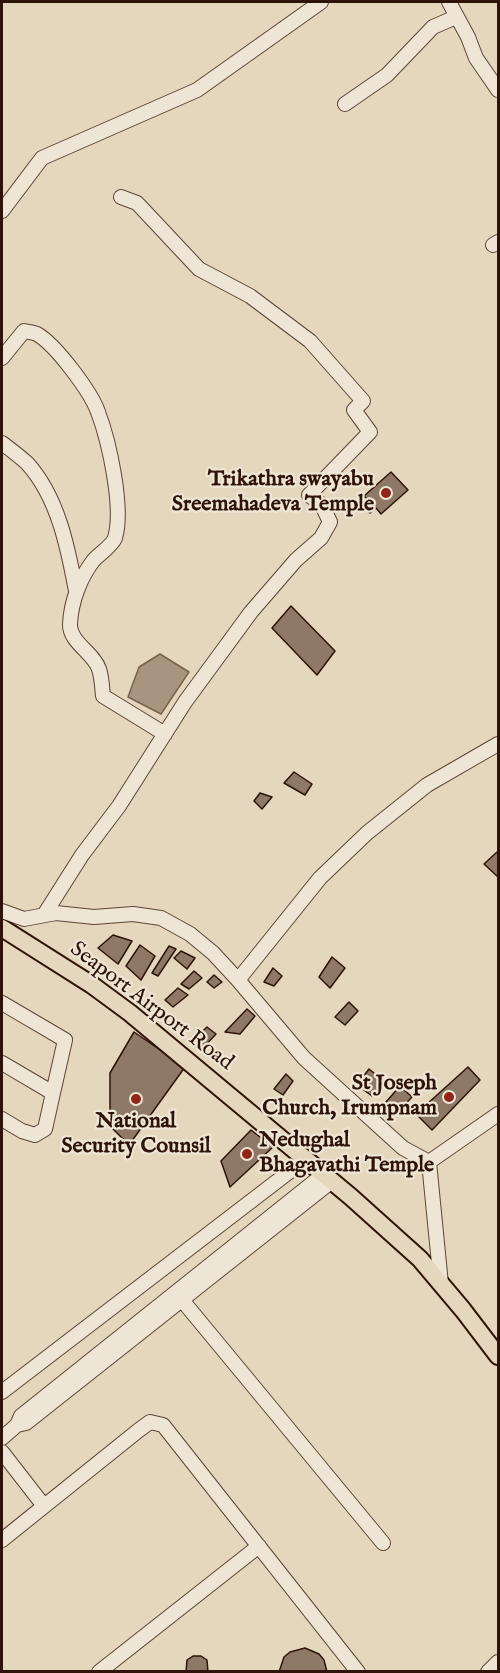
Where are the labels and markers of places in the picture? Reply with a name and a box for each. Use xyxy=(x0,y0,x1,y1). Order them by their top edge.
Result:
place label: Trikathra swayabu Sreemahadeva Temple xyxy=(172,467,374,518)
marker: Trikathra swayabu Sreemahadeva Temple xyxy=(379,486,393,500)
place label: St Joseph Church, Irumpnam xyxy=(262,1071,437,1122)
marker: St Joseph Church, Irumpnam xyxy=(442,1090,456,1104)
marker: National Security Counsil xyxy=(129,1092,143,1106)
place label: National Security Counsil xyxy=(61,1109,211,1160)
place label: Nedughal Bhagavathi Temple xyxy=(259,1128,434,1180)
marker: Nedughal Bhagavathi Temple xyxy=(240,1147,254,1161)

